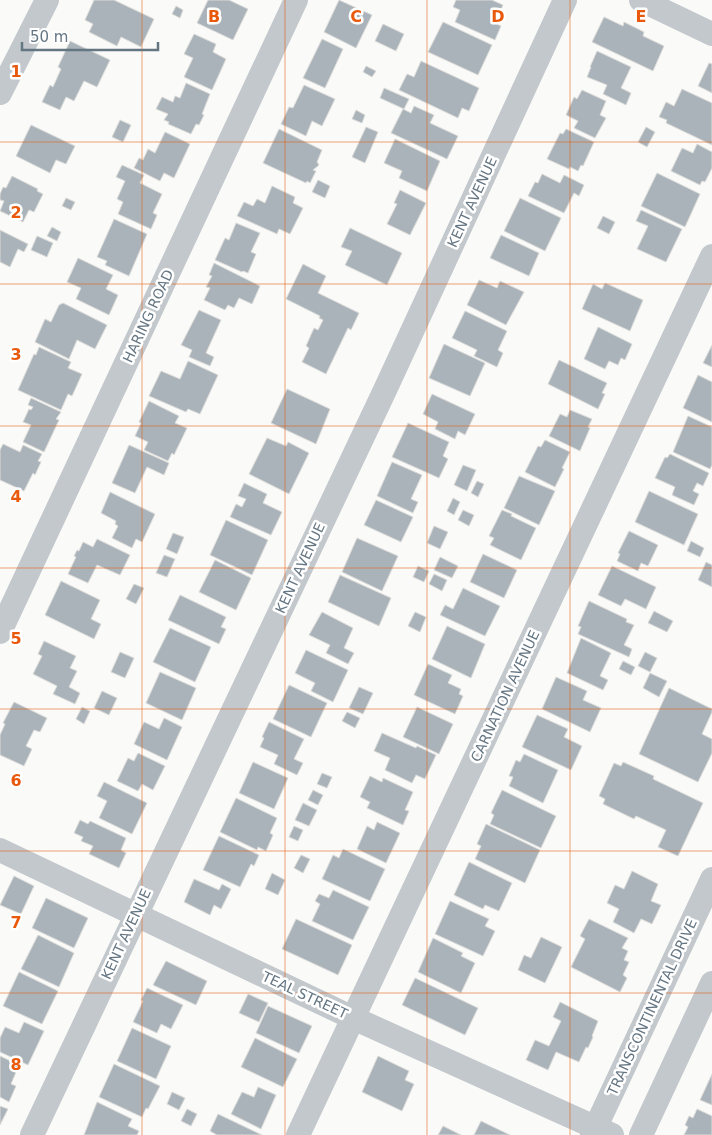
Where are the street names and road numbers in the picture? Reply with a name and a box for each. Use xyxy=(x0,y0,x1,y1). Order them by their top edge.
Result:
street label: KENT AVENUE xyxy=(444,154,500,250)
street label: HARING ROAD xyxy=(119,267,177,365)
street label: KENT AVENUE xyxy=(272,520,328,616)
street label: CARNATION AVENUE xyxy=(467,628,543,764)
street label: KENT AVENUE xyxy=(98,886,154,982)
street label: TRANSCONTINENTAL DRIVE xyxy=(604,916,700,1099)
street label: TEAL STREET xyxy=(259,968,351,1022)

